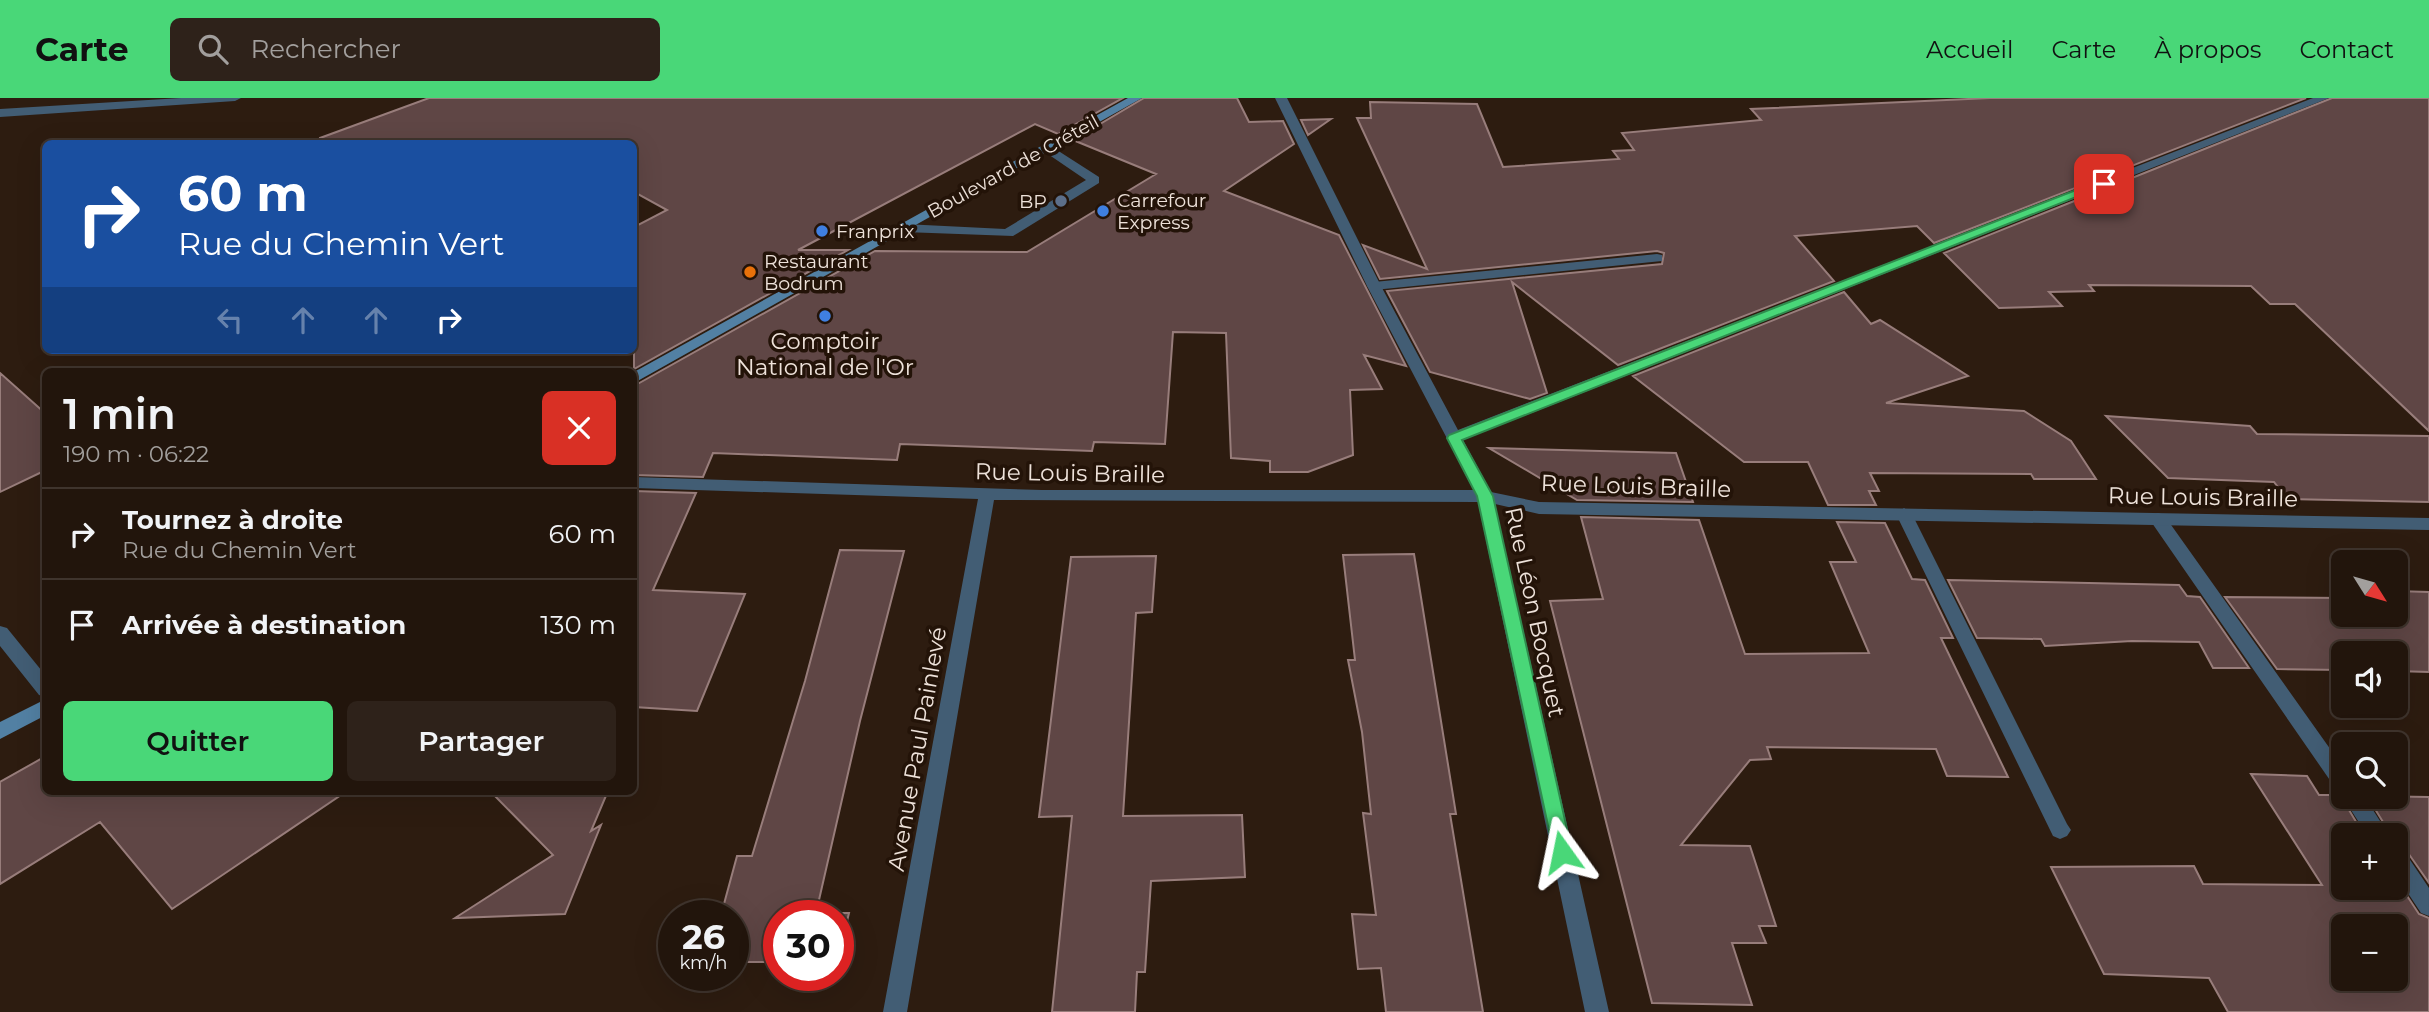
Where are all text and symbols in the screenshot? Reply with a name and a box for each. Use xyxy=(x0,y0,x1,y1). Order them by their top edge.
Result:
search box xyxy=(170,18,660,81)
text: Carte xyxy=(35,29,128,69)
icon: search xyxy=(194,30,232,68)
text: Rechercher xyxy=(250,33,401,65)
text: Accueil xyxy=(1926,35,2013,64)
text: Carte xyxy=(2051,35,2116,64)
text: À propos xyxy=(2154,35,2261,64)
text: Contact xyxy=(2299,35,2394,64)
street label: Boulevard de Créteil xyxy=(923,110,1103,223)
pin xyxy=(2074,154,2134,214)
text: 60 m xyxy=(178,164,308,223)
icon: arrive xyxy=(2085,165,2123,203)
icon: right xyxy=(63,168,154,259)
place label: Carrefour Express xyxy=(1117,189,1206,234)
place label: BP xyxy=(1019,190,1047,213)
marker: BP xyxy=(1053,193,1069,209)
marker: Carrefour Express xyxy=(1095,203,1111,219)
place label: Franprix xyxy=(836,220,914,243)
marker: Franprix xyxy=(814,223,830,239)
text: Rue du Chemin Vert xyxy=(178,224,504,263)
place label: Restaurant Bodrum xyxy=(764,250,869,295)
marker: Restaurant Bodrum xyxy=(742,264,758,280)
icon: left xyxy=(211,301,249,339)
icon: ahead xyxy=(284,301,322,339)
icon: ahead xyxy=(357,301,395,339)
icon: right xyxy=(430,301,468,339)
marker: Comptoir National de l'Or xyxy=(817,308,833,324)
place label: Comptoir National de l'Or xyxy=(736,327,914,381)
text: 1 min xyxy=(63,388,176,440)
button: close xyxy=(542,391,616,465)
text: 190 m · 06:22 xyxy=(63,440,209,468)
street label: Rue Louis Braille xyxy=(975,457,1165,489)
street label: Rue Louis Braille xyxy=(1540,469,1732,503)
street label: Rue Louis Braille xyxy=(2108,481,2298,513)
text: Tournez à droite xyxy=(122,504,343,536)
street label: Rue Léon Bocquet xyxy=(1499,504,1571,720)
icon: right xyxy=(63,515,101,553)
text: 60 m xyxy=(549,518,616,550)
text: Rue du Chemin Vert xyxy=(122,536,357,564)
north arrow xyxy=(2331,550,2408,626)
map controls xyxy=(2331,550,2408,991)
icon: arrive xyxy=(63,606,101,644)
text: Arrivée à destination xyxy=(122,609,406,641)
text: 130 m xyxy=(540,609,616,641)
street label: Avenue Paul Painlevé xyxy=(882,625,952,873)
button: sound xyxy=(2331,641,2408,718)
button: Quitter xyxy=(63,701,333,781)
button: Partager xyxy=(347,701,616,781)
button: search xyxy=(2331,732,2408,809)
position arrow xyxy=(1525,815,1599,889)
button: + xyxy=(2331,823,2408,900)
speed limit sign: 30 xyxy=(763,900,854,991)
button: − xyxy=(2331,914,2408,991)
text: 26 xyxy=(682,915,725,958)
text: km/h xyxy=(679,952,728,974)

